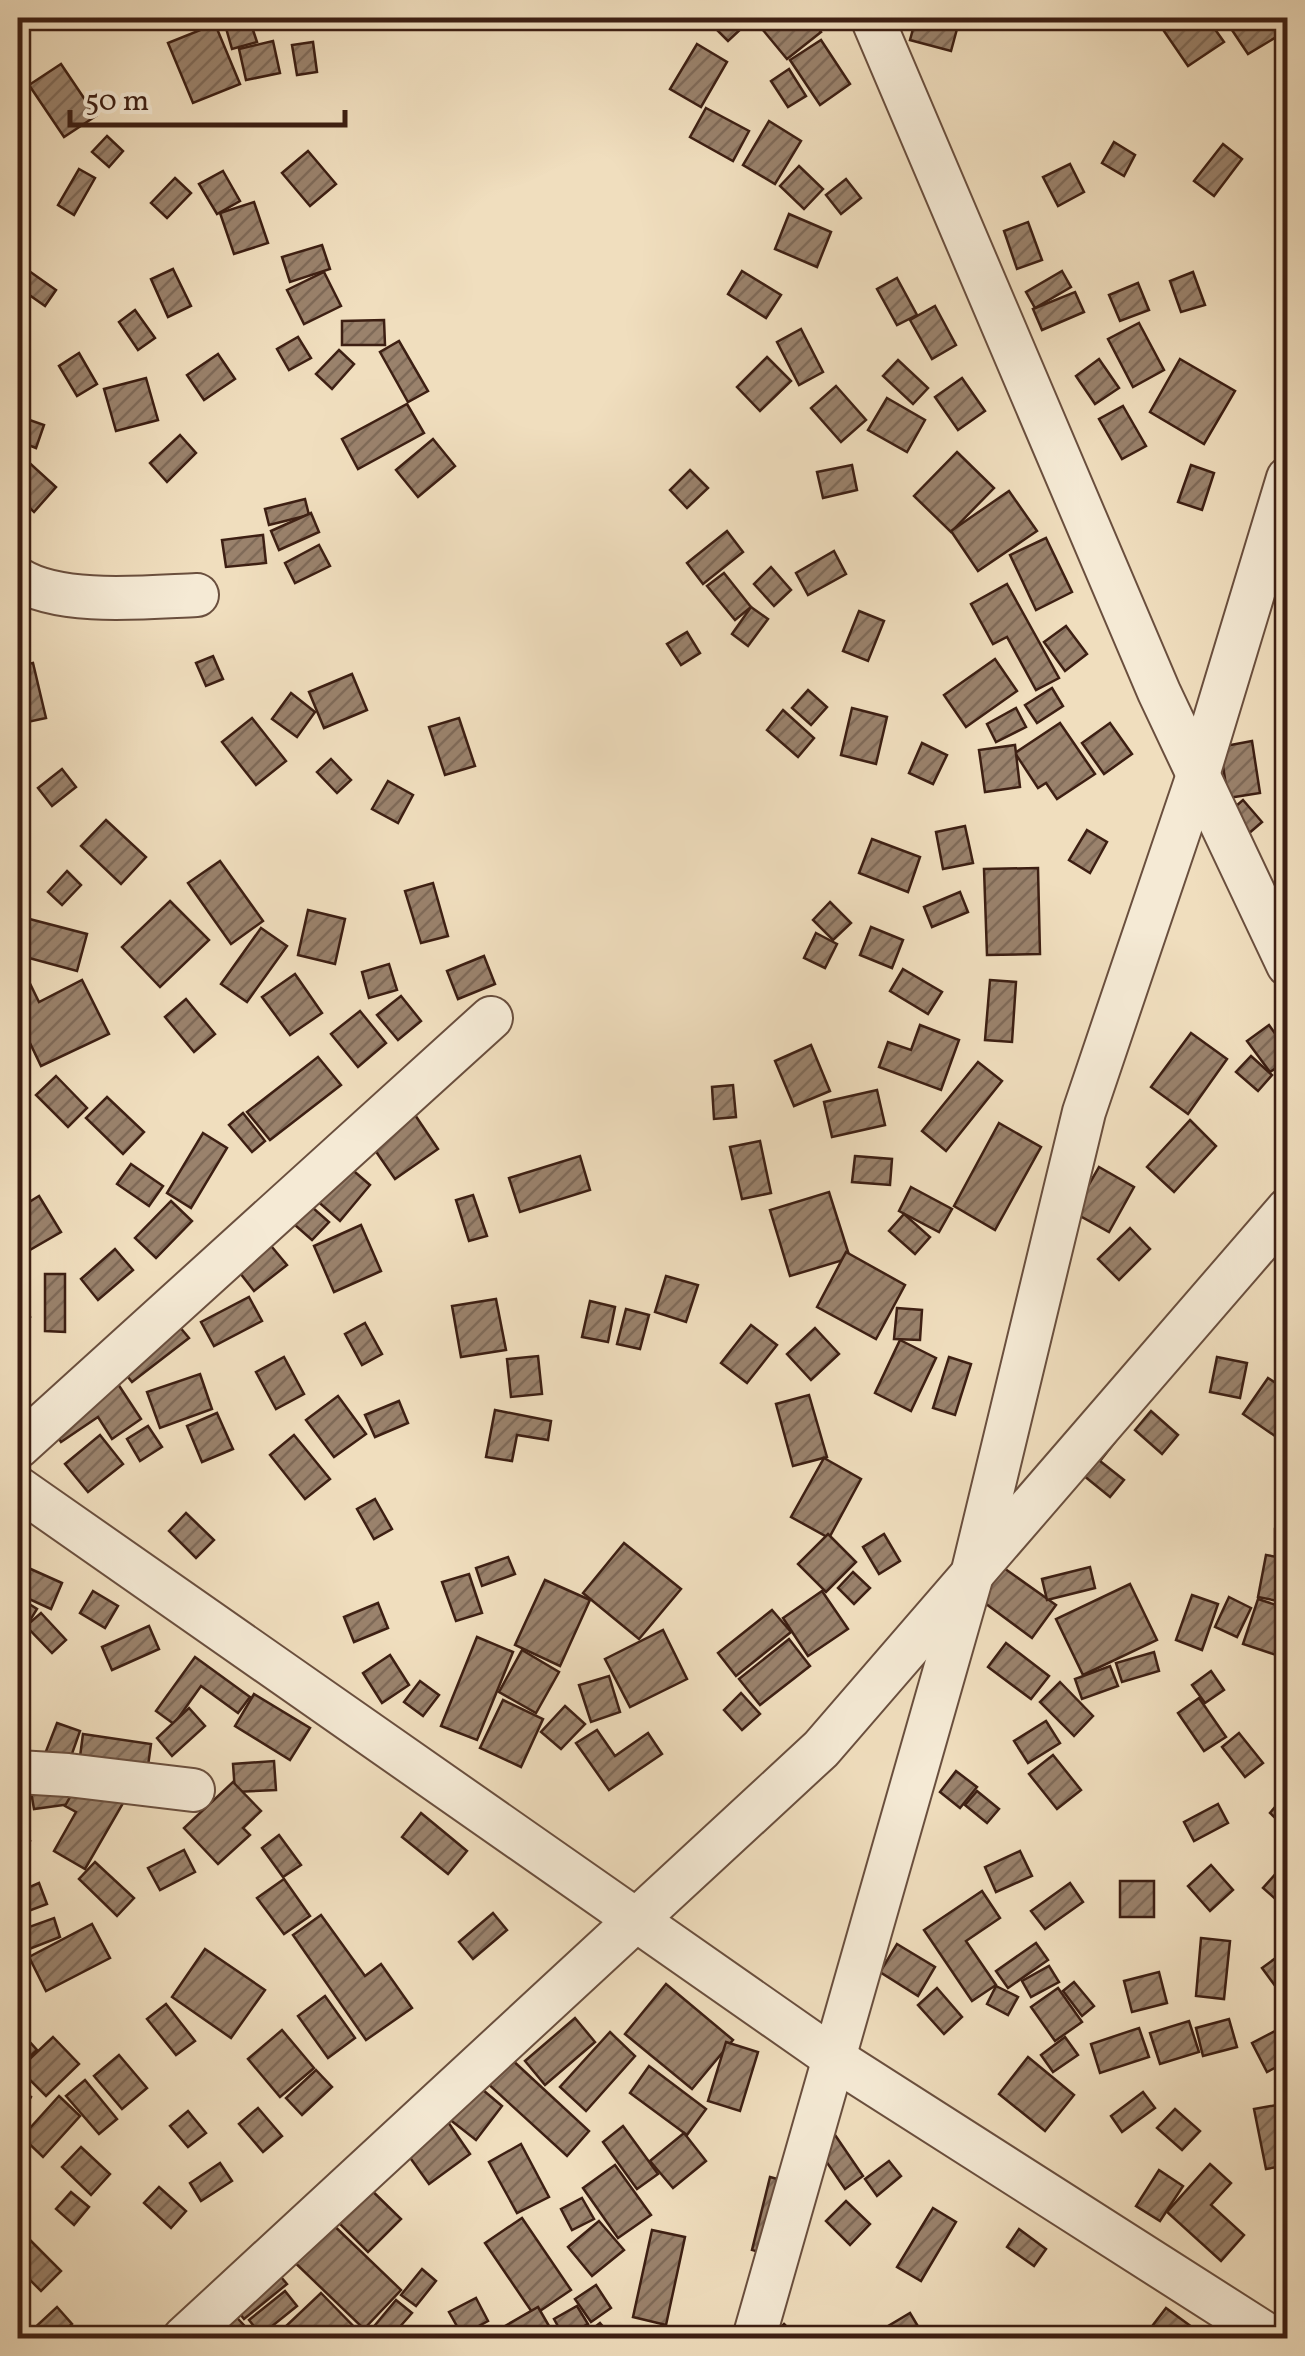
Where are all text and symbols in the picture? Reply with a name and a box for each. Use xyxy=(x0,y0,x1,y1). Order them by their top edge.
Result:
scale bar xyxy=(70,65,345,127)
text: 50 m xyxy=(85,81,149,123)

